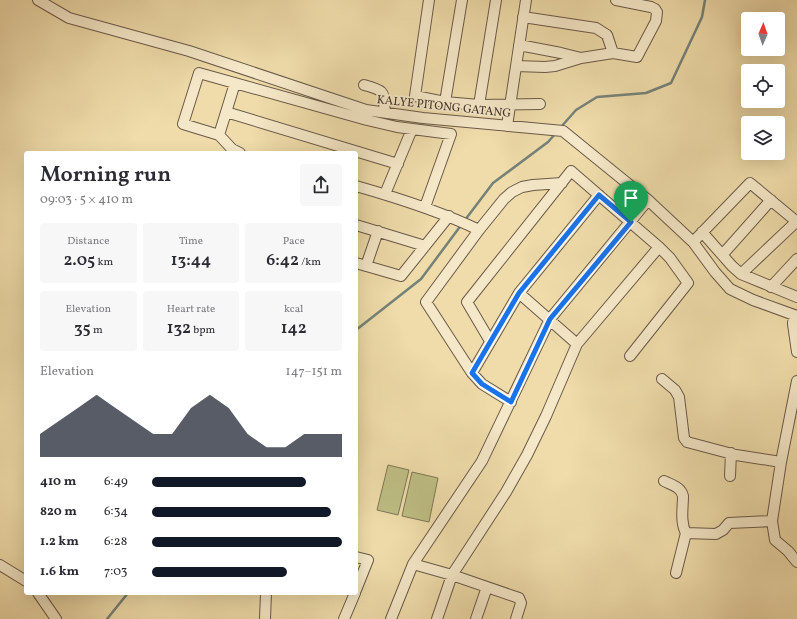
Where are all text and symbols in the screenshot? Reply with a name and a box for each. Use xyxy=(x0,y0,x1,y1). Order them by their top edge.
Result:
north arrow xyxy=(741,12,785,56)
map controls xyxy=(741,12,785,160)
button: locate xyxy=(741,64,785,108)
street label: KALYE PITONG GATANG xyxy=(376,92,512,122)
button: layers xyxy=(741,116,785,160)
text: Morning run xyxy=(40,160,171,191)
button: share xyxy=(300,164,342,206)
pin xyxy=(614,181,648,222)
icon: arrive xyxy=(620,187,642,209)
text: 09:03 · 5 × 410 m xyxy=(40,191,133,209)
text: Distance xyxy=(67,234,109,249)
text: Time xyxy=(179,234,203,249)
text: Pace xyxy=(283,234,305,249)
text: 2.05 xyxy=(63,249,95,272)
text: 13:44 xyxy=(171,249,211,272)
text: 6:42 xyxy=(266,249,299,272)
text: km xyxy=(95,255,113,270)
text: /km xyxy=(299,255,321,270)
text: Elevation xyxy=(65,302,111,317)
text: Heart rate xyxy=(167,302,215,317)
text: kcal xyxy=(284,302,303,317)
text: 35 xyxy=(74,317,91,340)
text: 132 xyxy=(167,317,191,340)
text: 142 xyxy=(281,317,307,340)
text: m xyxy=(91,323,103,338)
text: bpm xyxy=(191,323,215,338)
text: Elevation xyxy=(40,363,94,381)
text: 147–151 m xyxy=(286,363,342,381)
text: 410 m xyxy=(40,473,76,491)
text: 6:49 xyxy=(104,473,128,491)
text: 820 m xyxy=(40,503,77,521)
text: 6:34 xyxy=(104,503,128,521)
text: 1.2 km xyxy=(40,533,79,551)
text: 6:28 xyxy=(104,533,127,551)
text: 1.6 km xyxy=(40,563,79,581)
text: 7:03 xyxy=(104,563,128,581)

